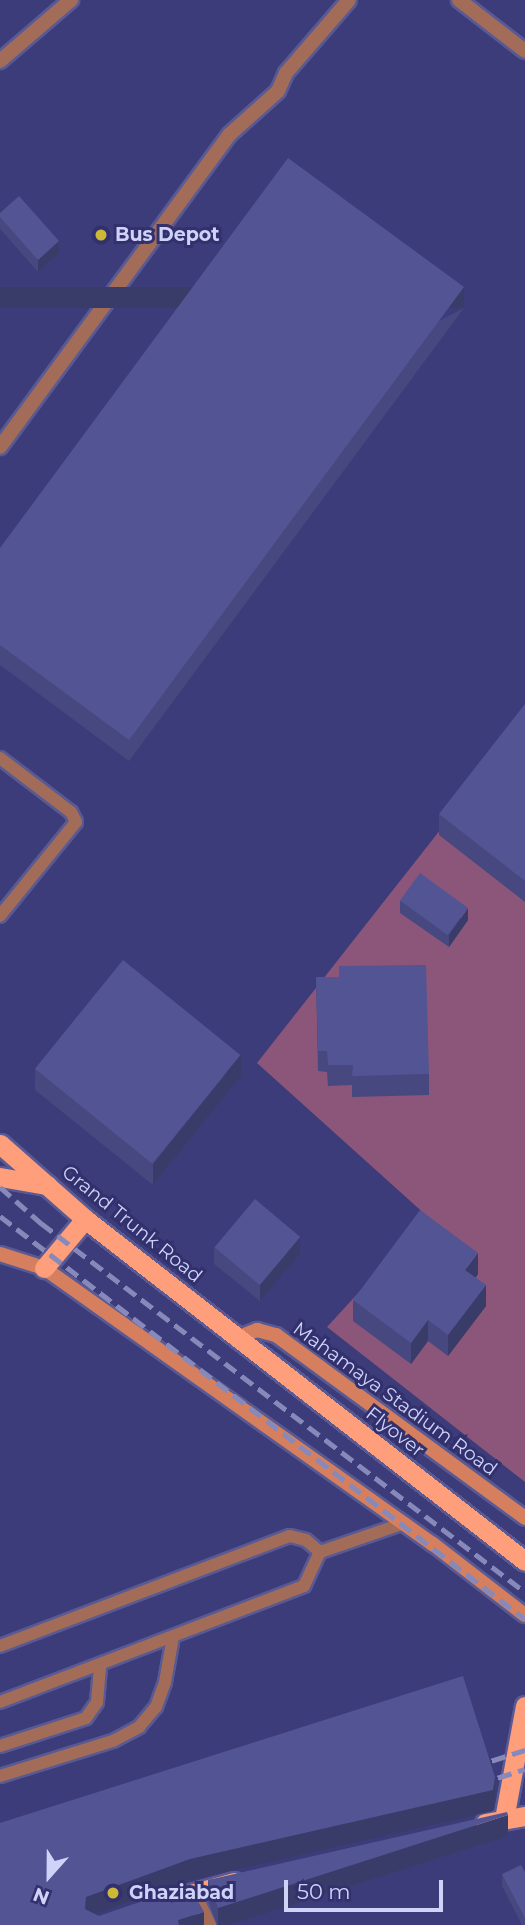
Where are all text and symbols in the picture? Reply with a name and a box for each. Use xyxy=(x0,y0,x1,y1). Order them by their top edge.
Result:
place label: Bus Depot xyxy=(115,224,220,246)
marker: Bus Depot xyxy=(93,227,109,243)
street label: Grand Trunk Road xyxy=(57,1161,207,1287)
street label: Mahamaya Stadium Road xyxy=(289,1317,501,1481)
street label: Flyover xyxy=(361,1402,429,1462)
north arrow xyxy=(14,1841,84,1911)
scale bar xyxy=(287,1866,446,1910)
text: 50 m xyxy=(297,1879,351,1904)
place label: Ghaziabad xyxy=(129,1882,234,1904)
text: N xyxy=(30,1883,53,1910)
marker: Ghaziabad xyxy=(103,1883,123,1903)

